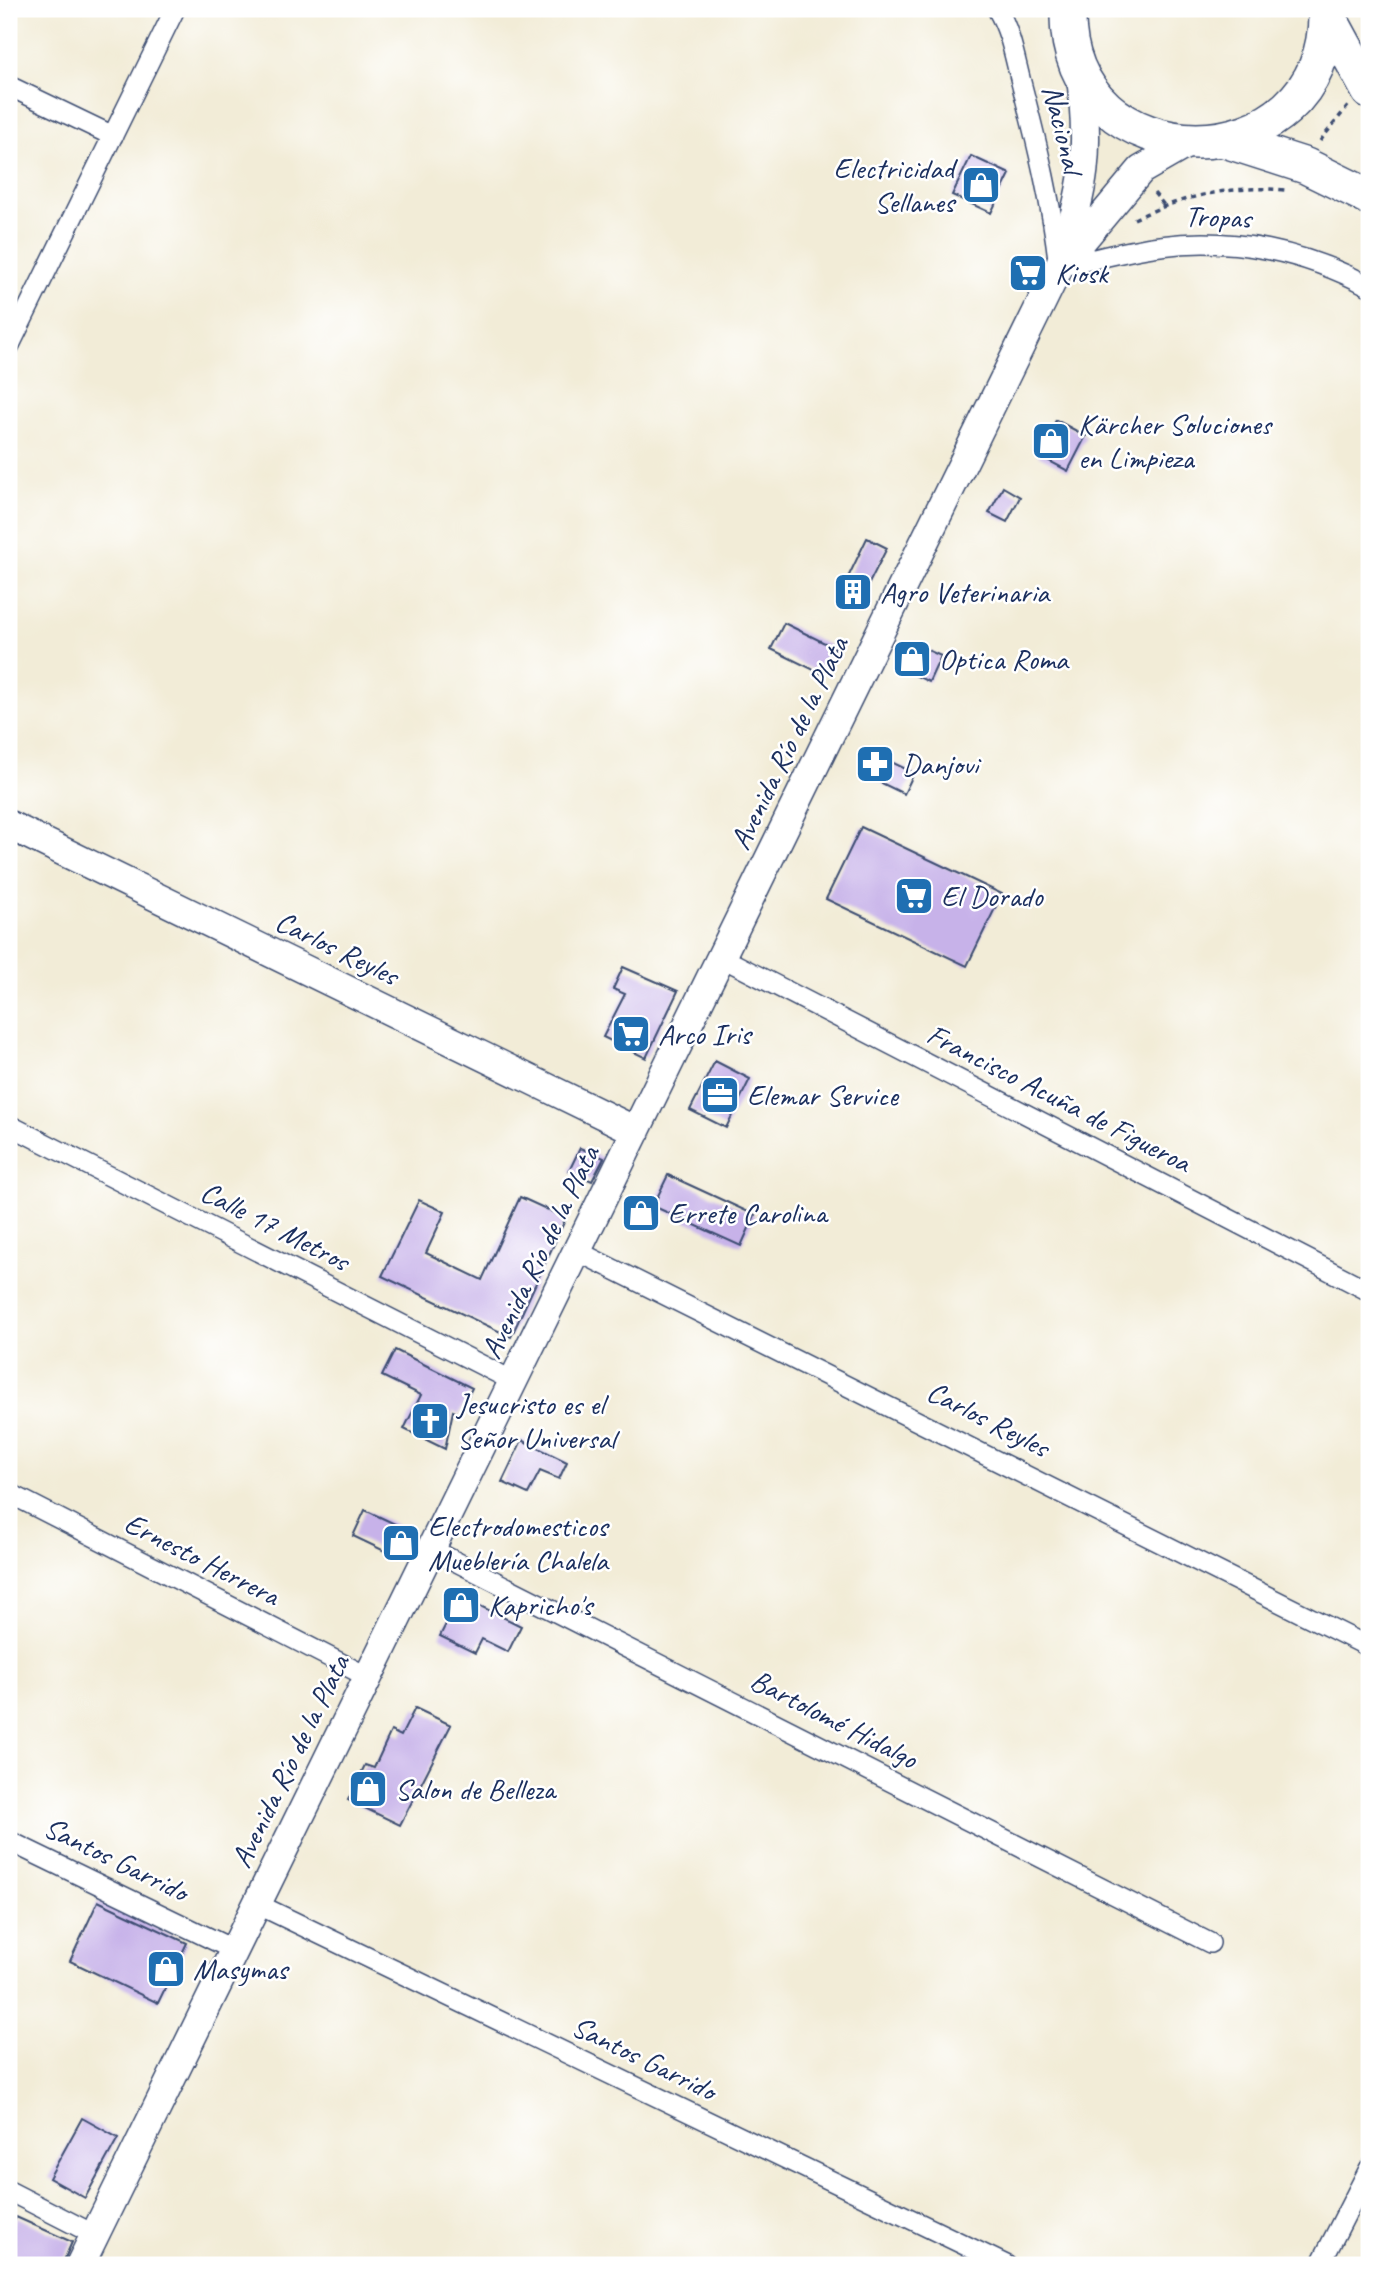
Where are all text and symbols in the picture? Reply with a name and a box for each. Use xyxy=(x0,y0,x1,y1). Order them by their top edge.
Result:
street label: Nacional xyxy=(1034,81,1093,182)
place label: Electricidad Sellanes xyxy=(834,149,958,221)
shop icon: Electricidad Sellanes xyxy=(960,164,1002,206)
street label: Tropas xyxy=(1184,197,1255,237)
supermarket icon: Kiosk xyxy=(1007,252,1049,294)
place label: Kiosk xyxy=(1055,254,1110,292)
place label: Kärcher Soluciones en Limpieza xyxy=(1078,405,1274,477)
shop icon: Kärcher Soluciones en Limpieza xyxy=(1030,420,1072,462)
building icon: Agro Veterinaria xyxy=(832,571,874,613)
place label: Agro Veterinaria xyxy=(880,573,1051,611)
street label: Avenida Río de la Plata xyxy=(721,629,858,856)
shop icon: Optica Roma xyxy=(891,638,933,680)
place label: Optica Roma xyxy=(939,640,1070,678)
pharmacy icon: Danjovi xyxy=(854,743,896,785)
place label: Danjovi xyxy=(902,745,982,783)
supermarket icon: El Dorado xyxy=(893,875,935,917)
place label: El Dorado xyxy=(941,877,1044,915)
street label: Carlos Reyles xyxy=(269,902,407,995)
supermarket icon: Arco Iris xyxy=(610,1013,652,1055)
place label: Arco Iris xyxy=(658,1015,753,1053)
street label: Francisco Acuña de Figueroa xyxy=(921,1015,1199,1182)
office icon: Elemar Service xyxy=(699,1074,741,1116)
place label: Elemar Service xyxy=(747,1076,900,1114)
street label: Avenida Río de la Plata xyxy=(472,1138,609,1365)
street label: Calle 17 Metros xyxy=(194,1172,358,1281)
shop icon: Errete Carolina xyxy=(620,1192,662,1234)
place label: Errete Carolina xyxy=(668,1194,829,1232)
street label: Carlos Reyles xyxy=(921,1372,1058,1467)
place label: Jesucristo es el Señor Universal xyxy=(455,1385,620,1457)
church icon: Jesucristo es el Señor Universal xyxy=(409,1400,451,1442)
street label: Ernesto Herrera xyxy=(118,1504,288,1615)
place label: Electrodomesticos Mueblería Chalela xyxy=(428,1507,610,1579)
shop icon: Electrodomesticos Mueblería Chalela xyxy=(380,1522,422,1564)
shop icon: Kapricho's xyxy=(440,1584,482,1626)
place label: Kapricho's xyxy=(488,1586,595,1624)
street label: Avenida Río de la Plata xyxy=(222,1647,359,1874)
street label: Bartolomé Hidalgo xyxy=(744,1661,925,1778)
shop icon: Salon de Belleza xyxy=(347,1768,389,1810)
place label: Salon de Belleza xyxy=(395,1770,558,1808)
street label: Santos Garrido xyxy=(38,1808,197,1912)
shop icon: Masymas xyxy=(145,1948,187,1990)
place label: Masymas xyxy=(193,1950,290,1988)
street label: Santos Garrido xyxy=(566,2007,725,2111)

